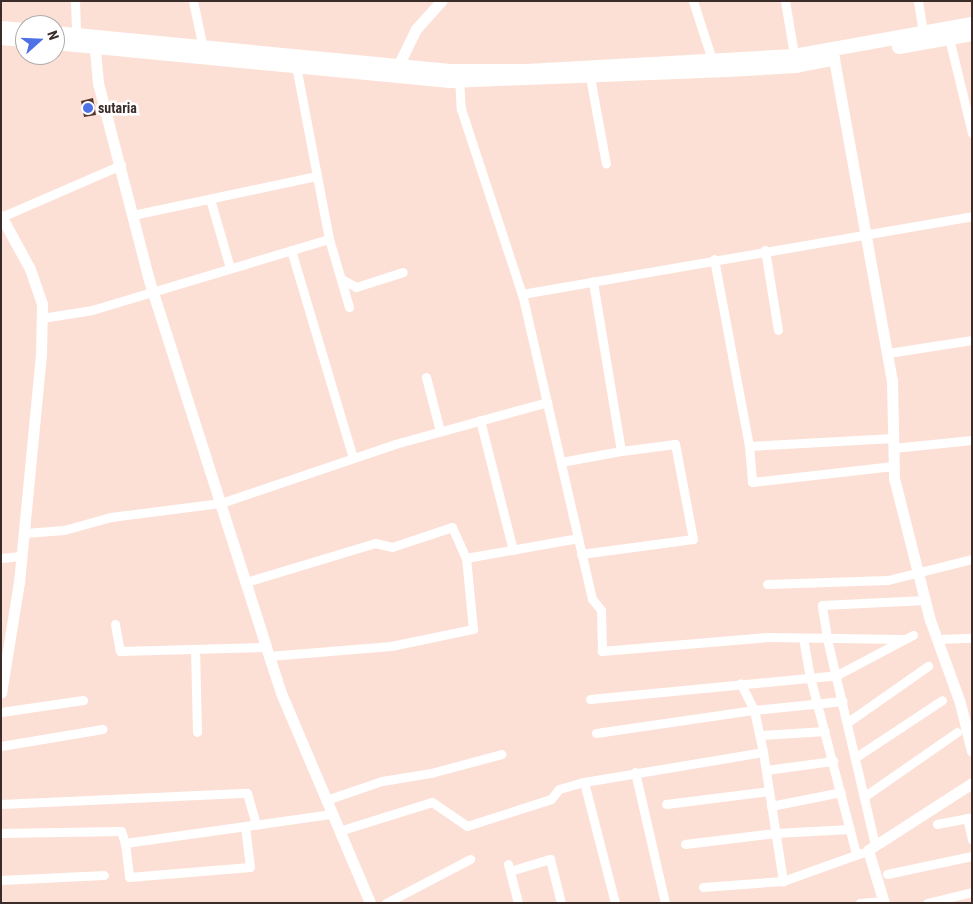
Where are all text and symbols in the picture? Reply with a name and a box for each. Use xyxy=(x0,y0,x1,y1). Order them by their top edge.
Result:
north arrow xyxy=(15,15,65,65)
text: N xyxy=(44,28,62,42)
place label: sutaria xyxy=(98,100,137,116)
marker: sutaria xyxy=(82,102,94,114)

